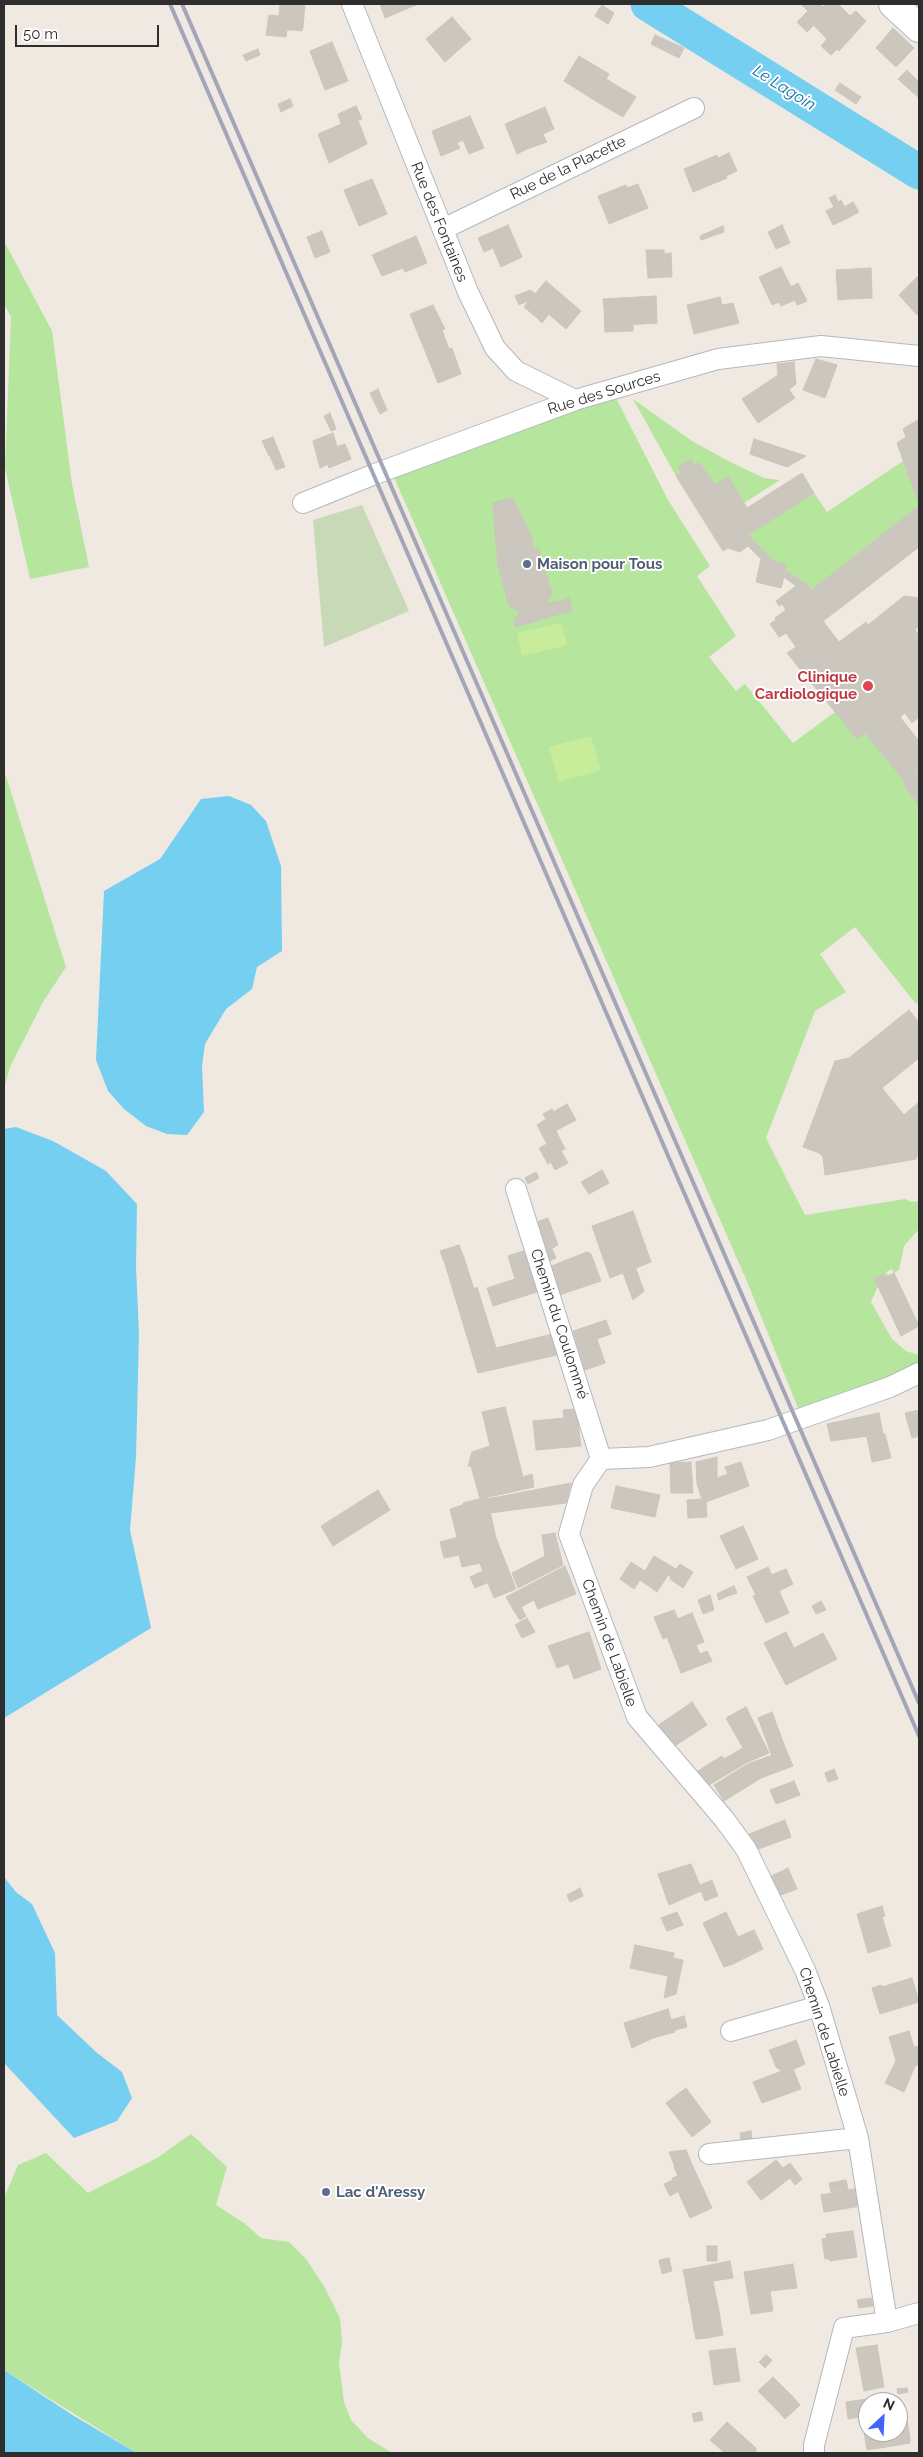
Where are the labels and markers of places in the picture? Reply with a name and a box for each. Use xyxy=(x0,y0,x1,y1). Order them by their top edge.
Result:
place label: Maison pour Tous xyxy=(537,555,662,573)
marker: Maison pour Tous xyxy=(521,558,533,570)
place label: Clinique Cardiologique xyxy=(755,668,857,703)
marker: Clinique Cardiologique xyxy=(861,679,875,693)
place label: Lac d'Aressy xyxy=(336,2183,425,2201)
marker: Lac d'Aressy xyxy=(320,2186,332,2198)

